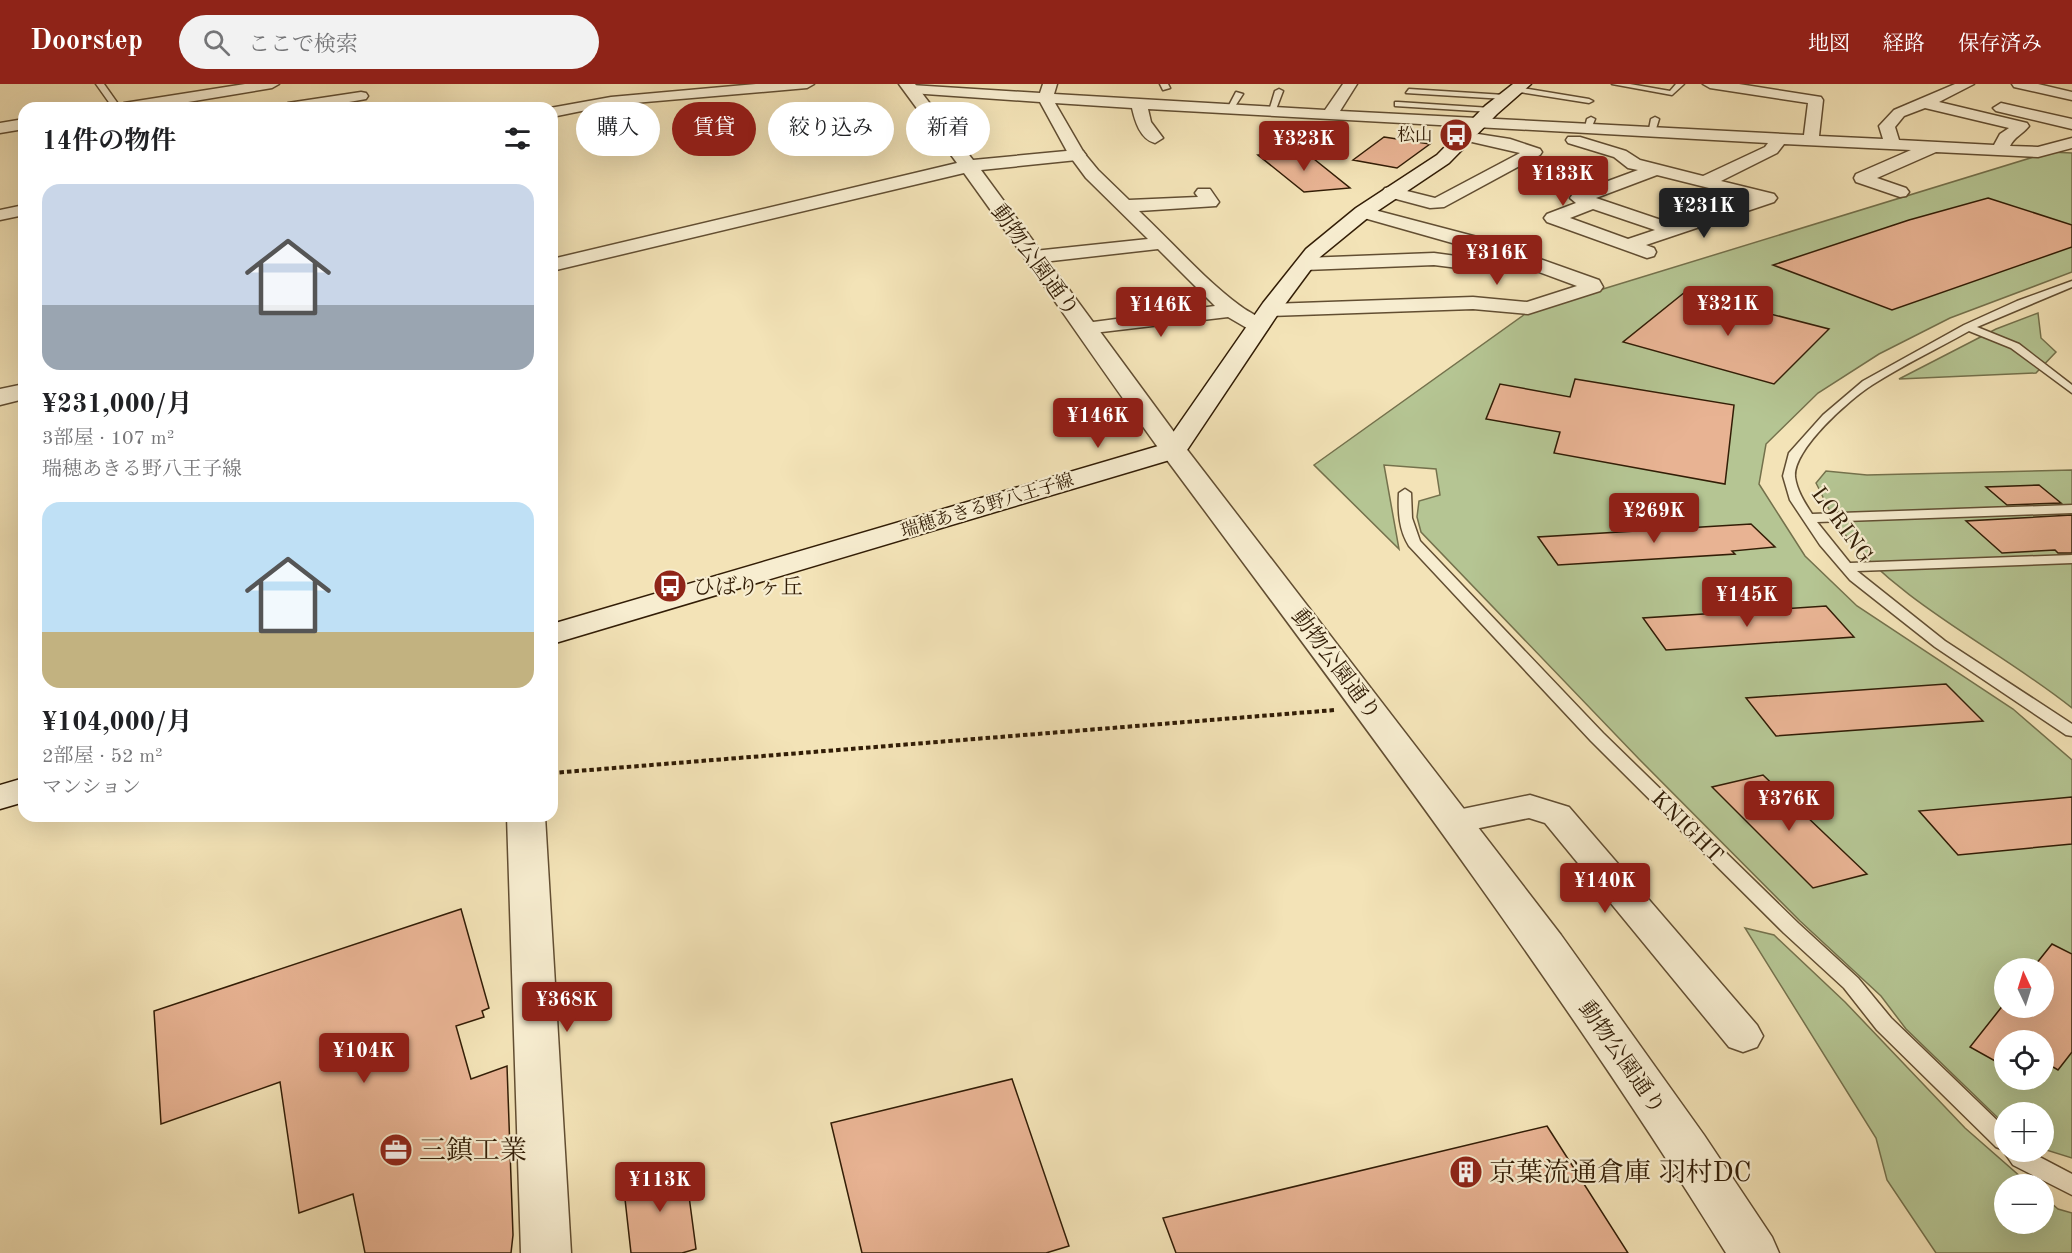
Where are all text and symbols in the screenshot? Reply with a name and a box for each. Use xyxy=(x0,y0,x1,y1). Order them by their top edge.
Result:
search box xyxy=(179,15,599,69)
icon: search xyxy=(200,26,233,59)
text: Doorstep xyxy=(30,28,143,56)
text: ここで検索 xyxy=(248,34,358,56)
text: 地図 xyxy=(1808,34,1850,55)
text: 経路 xyxy=(1883,34,1925,55)
text: 保存済み xyxy=(1958,34,2042,55)
chip: 購入 xyxy=(576,102,660,156)
chip: 賃貸 xyxy=(672,102,756,156)
chip: 絞り込み xyxy=(768,102,894,156)
chip: 新着 xyxy=(906,102,990,156)
bus stop icon: 松山 xyxy=(1438,117,1474,153)
pin: ¥323K xyxy=(1262,121,1346,172)
icon: filters xyxy=(501,122,534,155)
place label: 松山 xyxy=(1397,125,1433,145)
text: 14件の物件 xyxy=(42,129,176,155)
text: ¥323K xyxy=(1273,130,1335,150)
pin: ¥133K xyxy=(1521,156,1605,207)
text: ¥133K xyxy=(1532,165,1594,185)
pin: ¥231K xyxy=(1662,188,1746,239)
text: ¥231K xyxy=(1673,197,1735,217)
street label: 動物公園通り xyxy=(987,200,1084,321)
icon: home xyxy=(234,223,342,331)
pin: ¥316K xyxy=(1455,235,1539,286)
text: ¥316K xyxy=(1466,244,1528,264)
pin: ¥321K xyxy=(1686,286,1770,337)
pin: ¥146K xyxy=(1119,287,1203,338)
text: ¥321K xyxy=(1697,295,1759,315)
text: ¥146K xyxy=(1130,296,1192,316)
text: ¥231,000/月 xyxy=(42,392,193,418)
pin: ¥146K xyxy=(1056,398,1140,449)
text: ¥146K xyxy=(1067,407,1129,427)
text: 3部屋 · 107 m² xyxy=(42,429,174,449)
text: 瑞穂あきる野八王子線 xyxy=(42,460,242,480)
street label: 瑞穂あきる野八王子線 xyxy=(898,469,1076,541)
street label: LORING xyxy=(1807,483,1876,567)
pin: ¥269K xyxy=(1612,493,1696,544)
text: ¥269K xyxy=(1623,502,1685,522)
icon: home xyxy=(234,541,342,649)
bus stop icon: ひばりヶ丘 xyxy=(652,568,688,604)
place label: ひばりヶ丘 xyxy=(693,575,803,599)
pin: ¥145K xyxy=(1705,577,1789,628)
text: ¥145K xyxy=(1716,586,1778,606)
street label: 動物公園通り xyxy=(1287,605,1386,725)
text: ¥104,000/月 xyxy=(42,710,193,736)
text: 2部屋 · 52 m² xyxy=(42,747,163,767)
text: マンション xyxy=(42,778,141,798)
pin: ¥376K xyxy=(1747,781,1831,832)
street label: KNIGHT xyxy=(1647,787,1727,867)
text: ¥376K xyxy=(1758,790,1820,810)
pin: ¥140K xyxy=(1563,863,1647,914)
text: ¥140K xyxy=(1574,872,1636,892)
north arrow xyxy=(1994,958,2054,1018)
map controls xyxy=(1994,958,2054,1234)
pin: ¥368K xyxy=(525,982,609,1033)
text: ¥368K xyxy=(536,991,598,1011)
street label: 動物公園通り xyxy=(1574,997,1670,1119)
button: locate xyxy=(1994,1030,2054,1090)
pin: ¥104K xyxy=(322,1033,406,1084)
text: ¥104K xyxy=(333,1042,395,1062)
button: + xyxy=(1994,1102,2054,1162)
office icon: 三鎮工業 xyxy=(378,1132,414,1168)
place label: 三鎮工業 xyxy=(419,1136,527,1165)
building icon: 京葉流通倉庫 羽村DC xyxy=(1448,1154,1484,1190)
place label: 京葉流通倉庫 羽村DC xyxy=(1489,1158,1752,1187)
pin: ¥113K xyxy=(618,1162,702,1213)
text: ¥113K xyxy=(629,1171,691,1191)
button: − xyxy=(1994,1174,2054,1234)

